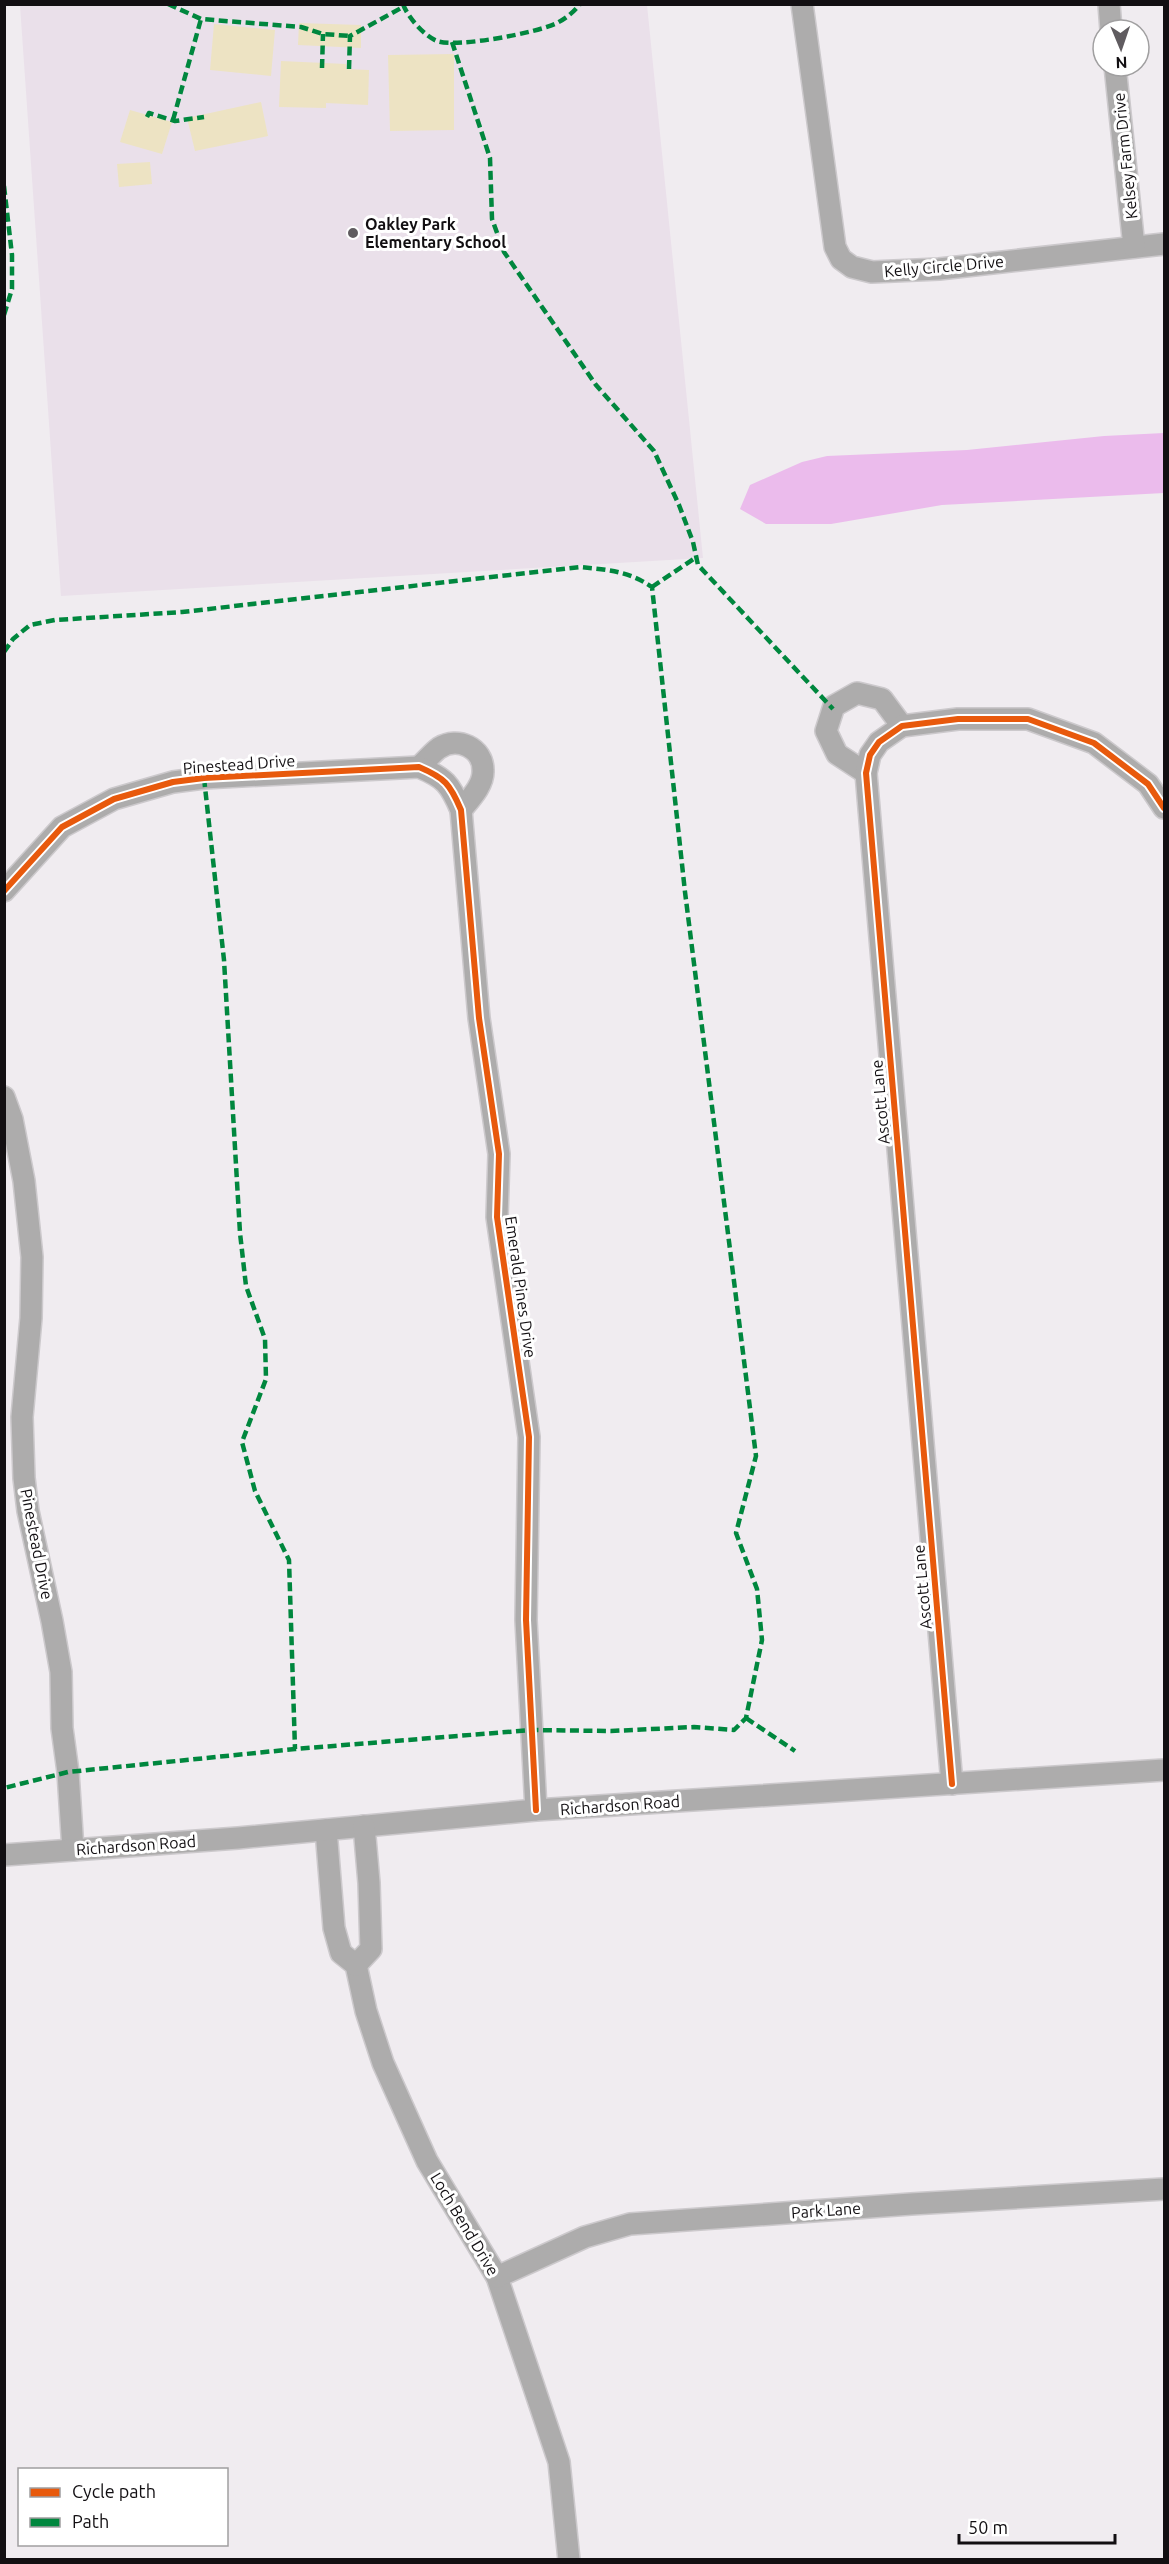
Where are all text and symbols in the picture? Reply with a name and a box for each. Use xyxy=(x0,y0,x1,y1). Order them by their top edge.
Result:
north arrow xyxy=(1091,18,1151,78)
text: N xyxy=(1115,54,1128,72)
street label: Kelsey Farm Drive xyxy=(1109,92,1141,220)
place label: Oakley Park Elementary School xyxy=(365,215,506,251)
marker: Oakley Park Elementary School xyxy=(346,226,360,240)
street label: Kelly Circle Drive xyxy=(884,252,1004,280)
street label: Pinestead Drive xyxy=(182,751,296,777)
street label: Ascott Lane xyxy=(867,1059,893,1145)
street label: Emerald Pines Drive xyxy=(502,1215,540,1359)
street label: Pinestead Drive xyxy=(17,1487,57,1601)
street label: Ascott Lane xyxy=(909,1544,935,1630)
street label: Richardson Road xyxy=(559,1792,681,1818)
street label: Richardson Road xyxy=(75,1832,197,1858)
street label: Loch Bend Drive xyxy=(427,2169,503,2279)
street label: Park Lane xyxy=(791,2199,861,2221)
legend xyxy=(18,2468,228,2546)
text: Cycle path xyxy=(72,2481,156,2501)
scale bar xyxy=(959,2507,1115,2545)
text: Path xyxy=(72,2511,109,2531)
text: 50 m xyxy=(968,2517,1008,2537)

